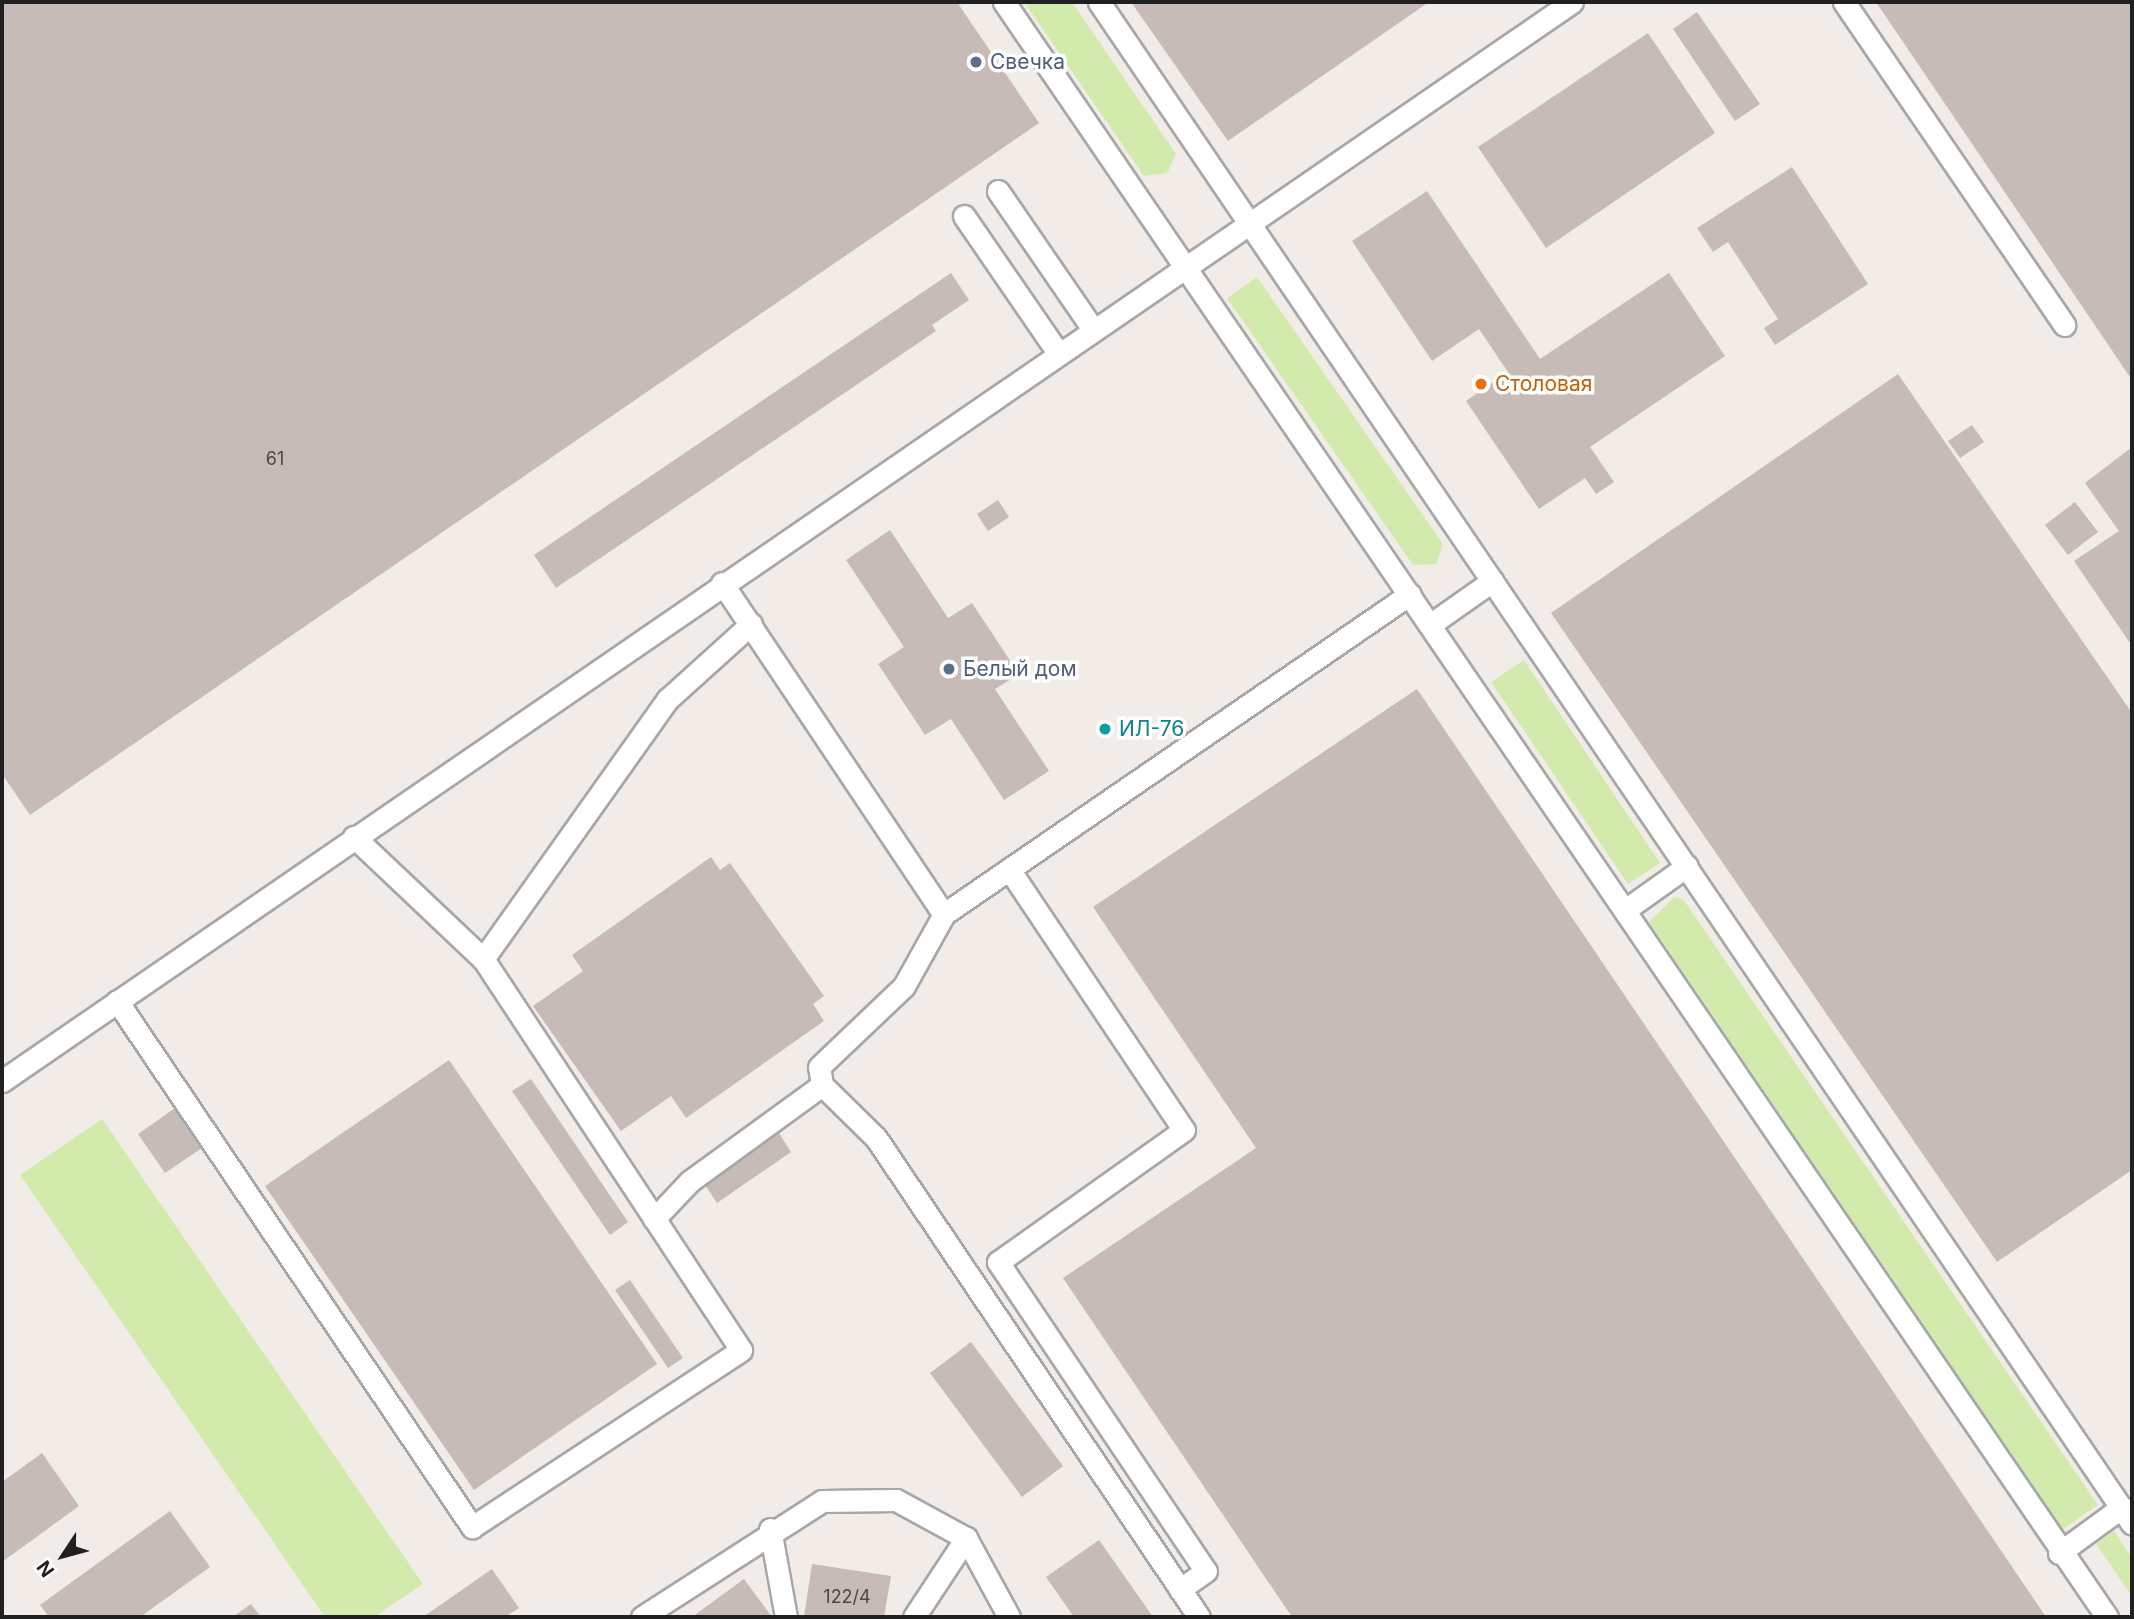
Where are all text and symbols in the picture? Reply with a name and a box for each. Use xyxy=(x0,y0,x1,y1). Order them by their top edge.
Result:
place label: Свечка xyxy=(990,49,1065,75)
marker: Свечка xyxy=(968,54,984,70)
place label: Столовая xyxy=(1495,371,1592,397)
marker: Столовая xyxy=(1473,376,1489,392)
house number: 61 xyxy=(266,448,284,470)
place label: Белый дом xyxy=(963,656,1077,682)
marker: Белый дом xyxy=(941,661,957,677)
place label: ИЛ-76 xyxy=(1119,716,1184,742)
marker: ИЛ-76 xyxy=(1097,721,1113,737)
north arrow xyxy=(28,1521,98,1591)
text: N xyxy=(32,1556,59,1581)
house number: 122/4 xyxy=(823,1586,871,1608)

